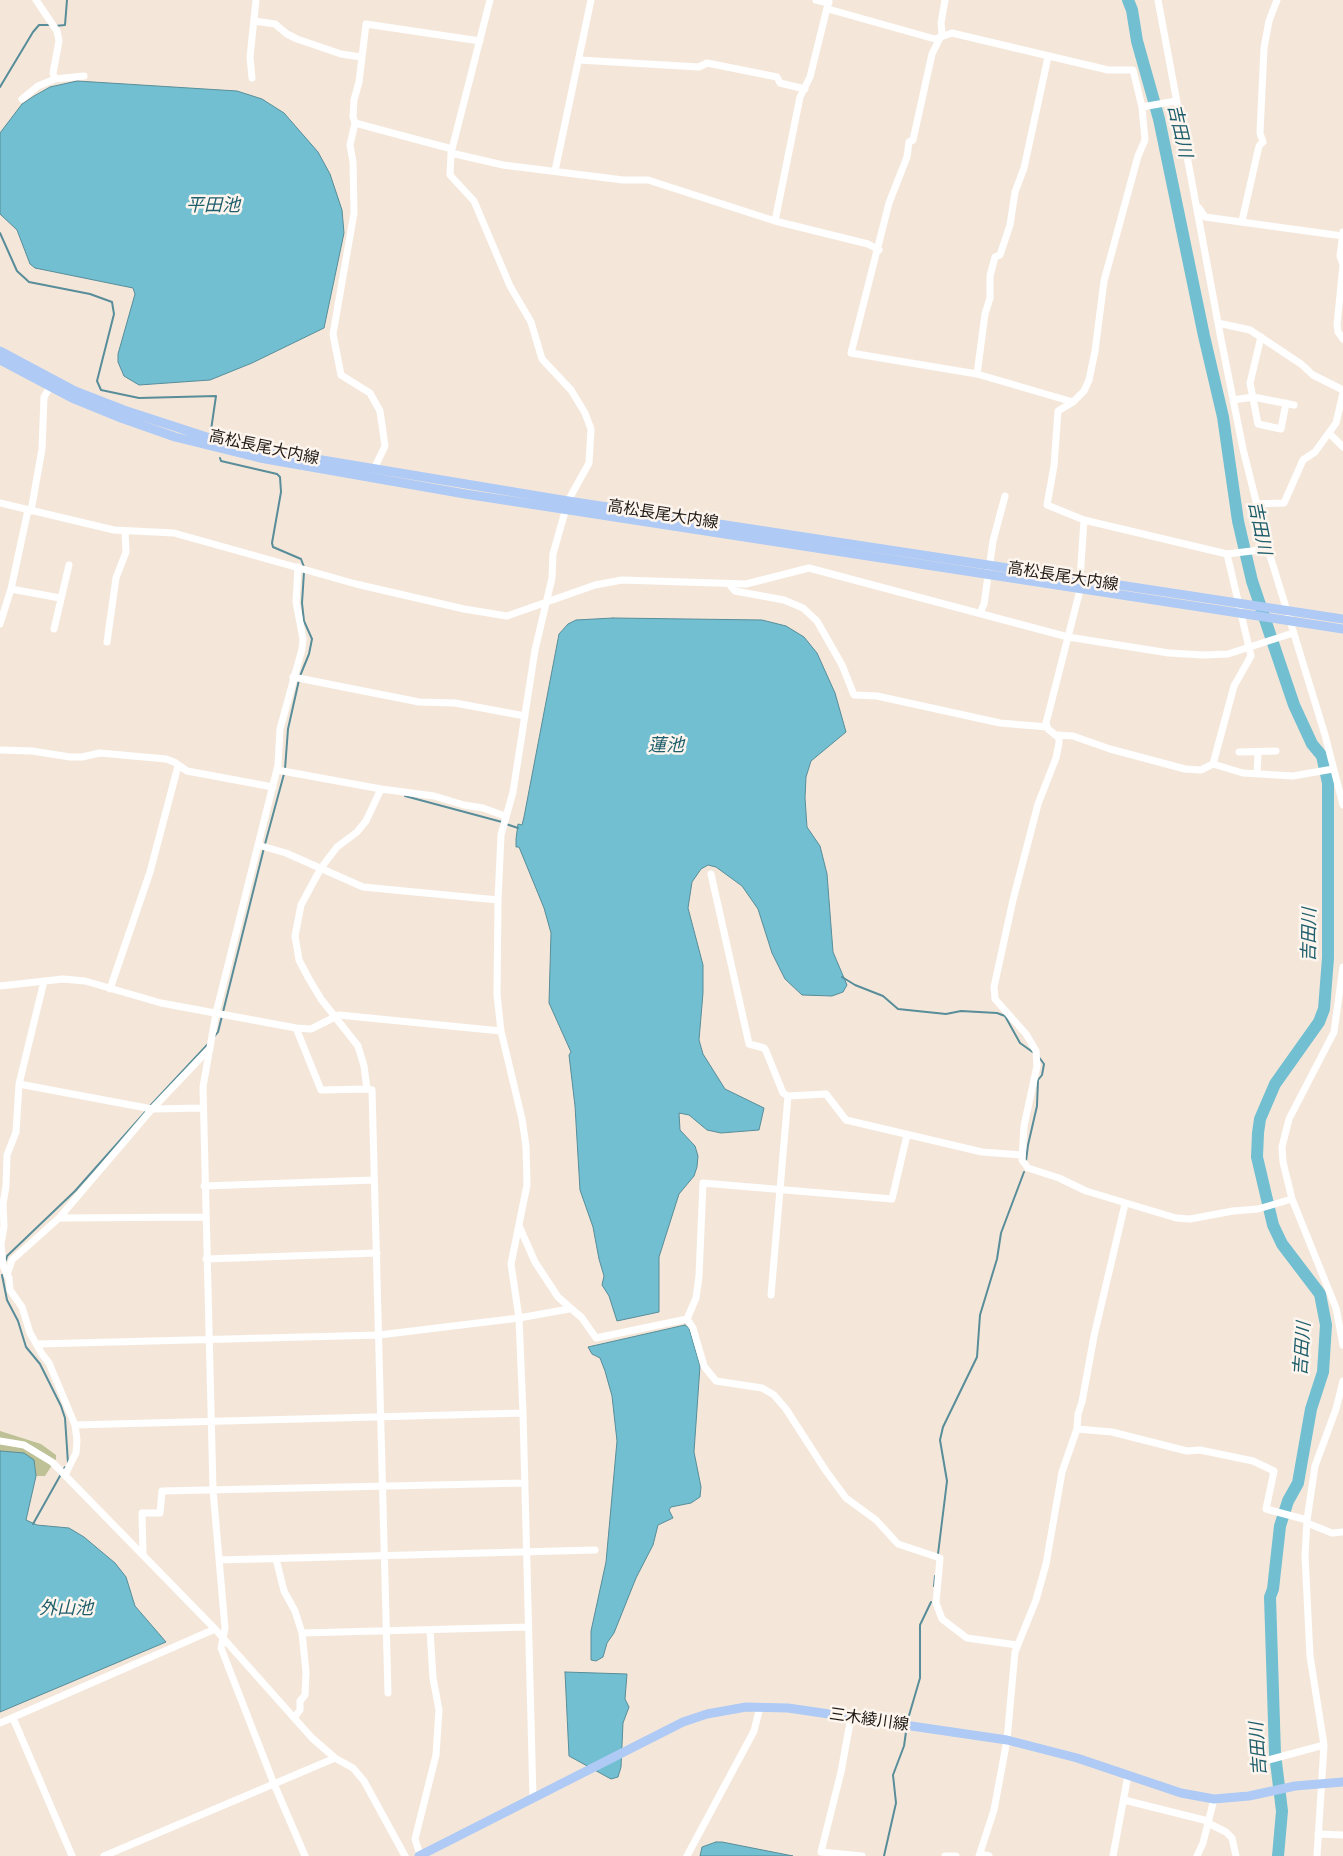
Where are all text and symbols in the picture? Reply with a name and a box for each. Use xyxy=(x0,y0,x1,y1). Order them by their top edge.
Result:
water label: 吉田川 xyxy=(1162,102,1196,160)
water label: 平田池 xyxy=(186,195,240,217)
street label: 高松長尾大内線 xyxy=(207,427,321,469)
street label: 高松長尾大内線 xyxy=(606,497,720,533)
water label: 吉田川 xyxy=(1243,499,1275,557)
street label: 高松長尾大内線 xyxy=(1006,559,1120,595)
water label: 蓮池 xyxy=(648,735,684,757)
water label: 吉田川 xyxy=(1299,908,1321,962)
water label: 吉田川 xyxy=(1290,1321,1316,1377)
water label: 外山池 xyxy=(39,1598,93,1620)
street label: 三木綾川線 xyxy=(828,1705,910,1735)
water label: 吉田川 xyxy=(1246,1721,1272,1777)

